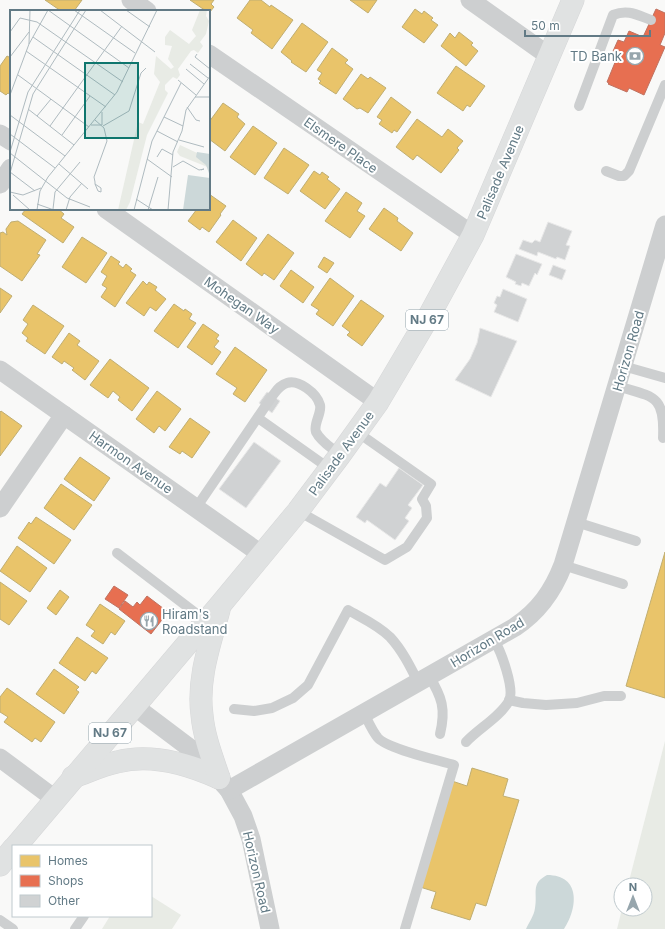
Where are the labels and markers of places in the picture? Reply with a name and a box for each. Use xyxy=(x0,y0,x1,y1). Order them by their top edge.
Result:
bank icon: TD Bank xyxy=(625,46,645,66)
place label: TD Bank xyxy=(570,48,622,64)
place label: Hiram's Roadstand xyxy=(162,606,227,637)
restaurant icon: Hiram's Roadstand xyxy=(139,611,159,631)

